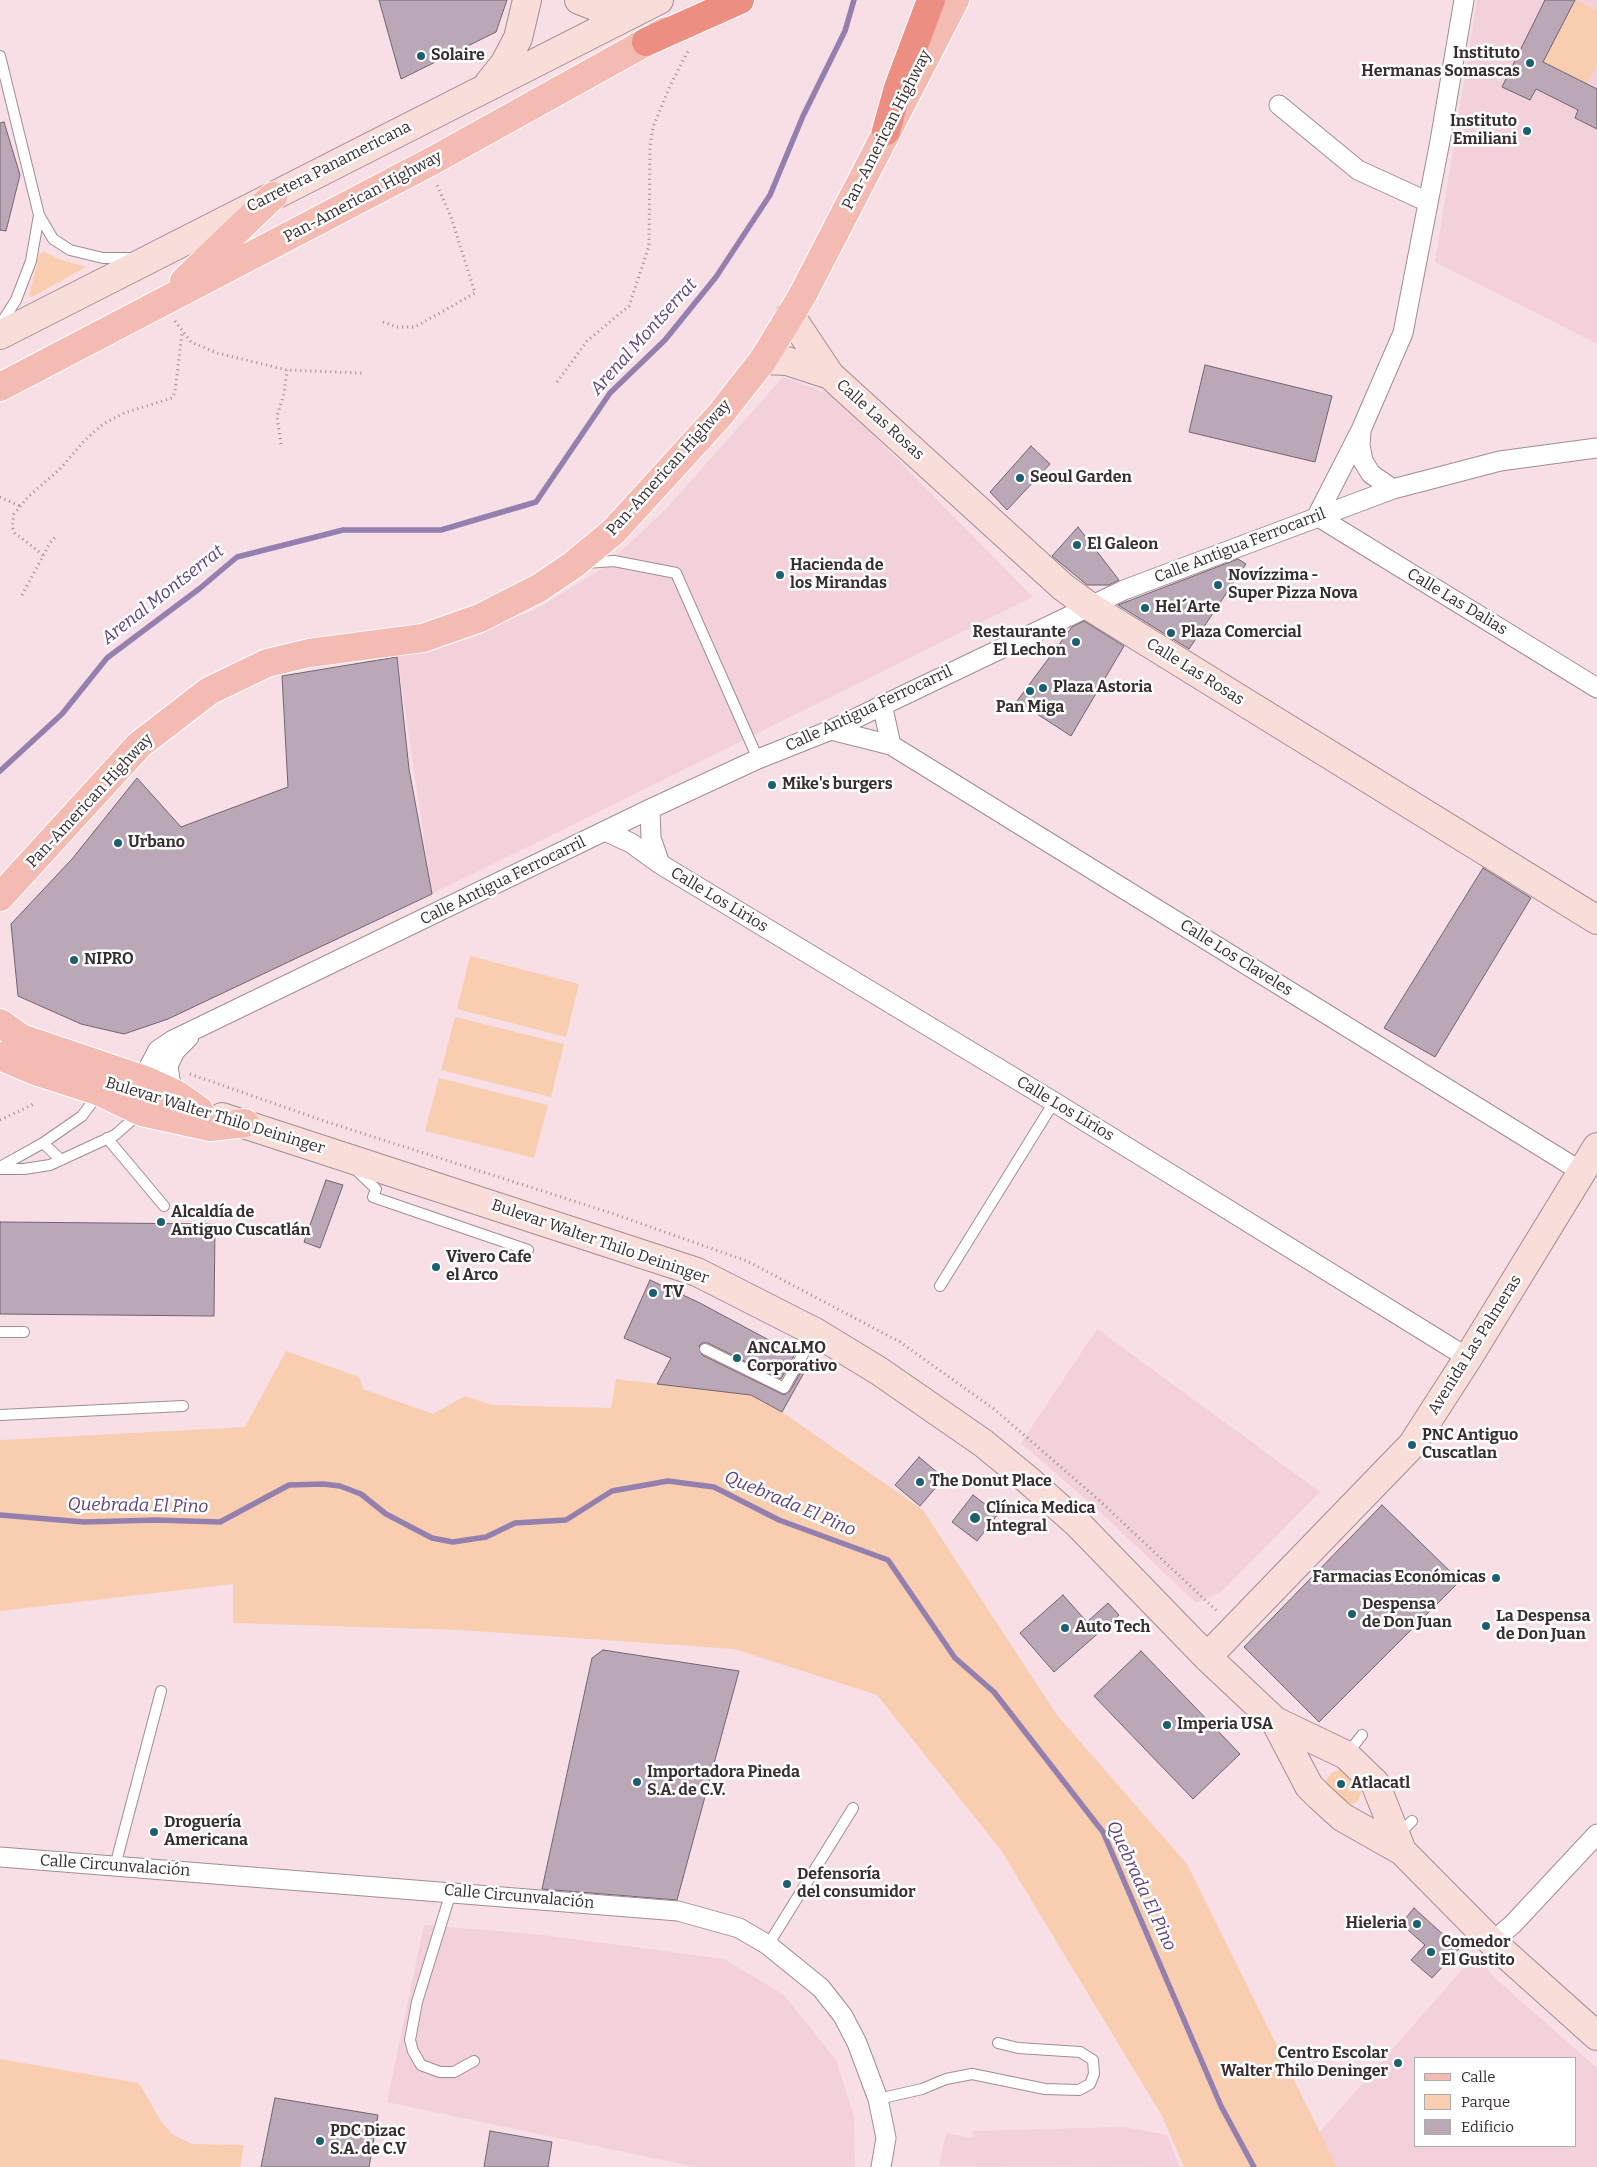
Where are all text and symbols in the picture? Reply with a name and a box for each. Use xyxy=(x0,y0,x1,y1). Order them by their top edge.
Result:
place label: Instituto Hermanas Somascas xyxy=(1361,44,1520,82)
place label: Solaire xyxy=(431,46,485,66)
street label: Pan-American Highway xyxy=(838,47,936,213)
marker: Solaire xyxy=(415,50,427,62)
marker: Instituto Hermanas Somascas xyxy=(1524,57,1536,69)
place label: Instituto Emiliani xyxy=(1450,112,1517,150)
street label: Carretera Panamericana xyxy=(244,117,414,217)
marker: Instituto Emiliani xyxy=(1521,125,1533,137)
street label: Pan-American Highway xyxy=(281,147,445,247)
water label: Arenal Montserrat xyxy=(586,274,702,400)
street label: Calle Las Rosas xyxy=(832,376,928,464)
street label: Pan-American Highway xyxy=(603,396,735,540)
place label: Seoul Garden xyxy=(1030,468,1132,488)
marker: Seoul Garden xyxy=(1014,472,1026,484)
street label: Calle Antigua Ferrocarril xyxy=(1152,504,1328,588)
place label: El Galeon xyxy=(1087,535,1158,555)
marker: El Galeon xyxy=(1071,539,1083,551)
water label: Arenal Montserrat xyxy=(98,541,228,649)
place label: Hacienda de los Mirandas xyxy=(790,556,887,594)
street label: Calle Las Dalias xyxy=(1403,565,1511,639)
place label: Novízzima - Super Pizza Nova xyxy=(1228,566,1358,604)
marker: Hacienda de los Mirandas xyxy=(774,569,786,581)
marker: Novízzima - Super Pizza Nova xyxy=(1212,579,1224,591)
place label: Hel´Arte xyxy=(1155,598,1220,618)
marker: Hel´Arte xyxy=(1139,602,1151,614)
place label: Restaurante El Lechon xyxy=(973,623,1066,661)
place label: Plaza Comercial xyxy=(1181,623,1302,643)
marker: Plaza Comercial xyxy=(1165,627,1177,639)
street label: Calle Las Rosas xyxy=(1143,634,1247,710)
marker: Restaurante El Lechon xyxy=(1070,636,1082,648)
street label: Calle Antigua Ferrocarril xyxy=(782,662,956,756)
place label: Plaza Astoria xyxy=(1053,678,1152,698)
marker: Plaza Astoria xyxy=(1037,682,1049,694)
marker: Pan Miga xyxy=(1024,685,1036,697)
place label: Pan Miga xyxy=(996,698,1064,718)
street label: Pan-American Highway xyxy=(23,730,157,872)
place label: Mike's burgers xyxy=(782,775,893,795)
marker: Mike's burgers xyxy=(766,779,778,791)
street label: Calle Antigua Ferrocarril xyxy=(417,832,589,930)
place label: Urbano xyxy=(128,833,185,853)
marker: Urbano xyxy=(112,837,124,849)
street label: Calle Los Lirios xyxy=(667,863,771,937)
street label: Calle Los Claveles xyxy=(1176,916,1296,1000)
place label: NIPRO xyxy=(84,950,134,970)
marker: NIPRO xyxy=(68,954,80,966)
street label: Calle Los Lirios xyxy=(1013,1072,1117,1146)
street label: Bulevar Walter Thilo Deininger xyxy=(103,1073,327,1159)
street label: Bulevar Walter Thilo Deininger xyxy=(489,1196,711,1288)
place label: Alcaldía de Antiguo Cuscatlán xyxy=(171,1203,310,1241)
marker: Alcaldía de Antiguo Cuscatlán xyxy=(155,1216,167,1228)
place label: Vivero Cafe el Arco xyxy=(446,1248,532,1286)
marker: Vivero Cafe el Arco xyxy=(430,1261,442,1273)
street label: Avenida Las Palmeras xyxy=(1424,1272,1526,1418)
place label: TV xyxy=(663,1283,684,1303)
marker: TV xyxy=(647,1287,659,1299)
place label: ANCALMO Corporativo xyxy=(747,1339,837,1377)
marker: ANCALMO Corporativo xyxy=(731,1352,743,1364)
place label: PNC Antiguo Cuscatlan xyxy=(1422,1426,1518,1464)
marker: PNC Antiguo Cuscatlan xyxy=(1406,1439,1418,1451)
water label: Quebrada El Pino xyxy=(721,1467,859,1541)
place label: The Donut Place xyxy=(930,1472,1052,1492)
marker: The Donut Place xyxy=(914,1476,926,1488)
water label: Quebrada El Pino xyxy=(67,1494,209,1518)
place label: Clínica Medica Integral xyxy=(986,1499,1095,1537)
marker: Clínica Medica Integral xyxy=(968,1511,982,1525)
place label: Farmacias Económicas xyxy=(1313,1568,1486,1588)
marker: Farmacias Económicas xyxy=(1490,1572,1502,1584)
place label: Despensa de Don Juan xyxy=(1362,1595,1452,1633)
place label: La Despensa de Don Juan xyxy=(1496,1607,1590,1645)
marker: Despensa de Don Juan xyxy=(1346,1608,1358,1620)
place label: Auto Tech xyxy=(1075,1618,1150,1638)
marker: La Despensa de Don Juan xyxy=(1480,1620,1492,1632)
marker: Auto Tech xyxy=(1059,1622,1071,1634)
place label: Imperia USA xyxy=(1177,1715,1273,1735)
marker: Imperia USA xyxy=(1161,1719,1173,1731)
place label: Importadora Pineda S.A. de C.V. xyxy=(647,1763,800,1801)
place label: Atlacatl xyxy=(1351,1774,1410,1794)
marker: Importadora Pineda S.A. de C.V. xyxy=(631,1776,643,1788)
marker: Atlacatl xyxy=(1335,1778,1347,1790)
place label: Droguería Americana xyxy=(164,1813,248,1851)
water label: Quebrada El Pino xyxy=(1101,1818,1181,1954)
marker: Droguería Americana xyxy=(148,1826,160,1838)
street label: Calle Circunvalación xyxy=(39,1851,191,1881)
place label: Defensoría del consumidor xyxy=(797,1865,916,1903)
marker: Defensoría del consumidor xyxy=(781,1878,793,1890)
street label: Calle Circunvalación xyxy=(443,1881,595,1913)
place label: Hieleria xyxy=(1345,1914,1407,1934)
marker: Hieleria xyxy=(1411,1918,1423,1930)
place label: Comedor El Gustito xyxy=(1441,1933,1515,1971)
marker: Comedor El Gustito xyxy=(1425,1946,1437,1958)
place label: Centro Escolar Walter Thilo Deninger xyxy=(1221,2044,1388,2082)
marker: Centro Escolar Walter Thilo Deninger xyxy=(1392,2057,1404,2069)
legend xyxy=(1414,2057,1577,2147)
text: Calle xyxy=(1461,2068,1495,2086)
text: Parque xyxy=(1461,2093,1510,2111)
text: Edificio xyxy=(1461,2118,1514,2136)
place label: PDC Dizac S.A. de C.V xyxy=(330,2122,406,2160)
marker: PDC Dizac S.A. de C.V xyxy=(314,2135,326,2147)

